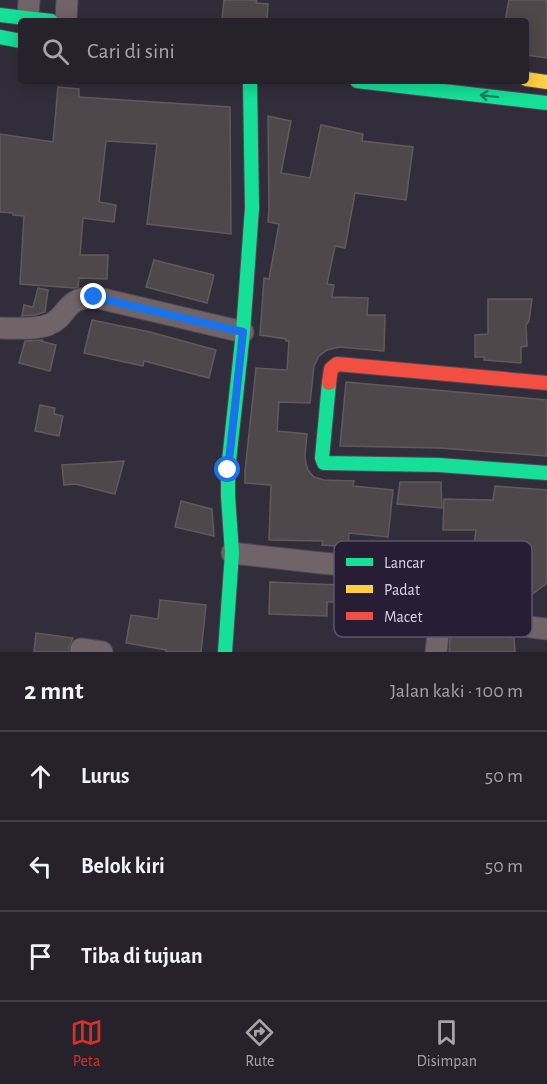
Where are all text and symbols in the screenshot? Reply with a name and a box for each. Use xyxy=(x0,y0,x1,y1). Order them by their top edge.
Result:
search box xyxy=(18,18,529,84)
icon: search xyxy=(39,35,72,68)
text: Cari di sini xyxy=(87,40,175,62)
one-way arrow xyxy=(479,90,499,101)
route end xyxy=(80,283,106,309)
route start xyxy=(214,456,240,482)
legend xyxy=(334,541,532,637)
text: Lancar xyxy=(384,555,425,571)
text: Padat xyxy=(384,582,420,598)
text: Macet xyxy=(384,609,422,625)
text: 2 mnt xyxy=(24,678,84,704)
text: Jalan kaki · 100 m xyxy=(390,681,523,701)
icon: ahead xyxy=(24,760,57,793)
text: Lurus xyxy=(81,765,130,787)
text: 50 m xyxy=(485,766,523,786)
icon: left xyxy=(24,850,57,883)
text: Belok kiri xyxy=(81,855,165,877)
text: 50 m xyxy=(485,856,523,876)
icon: arrive xyxy=(24,940,57,973)
text: Tiba di tujuan xyxy=(81,945,203,967)
tab: Peta xyxy=(70,1016,103,1071)
tab: Rute xyxy=(243,1016,276,1071)
tab: Disimpan xyxy=(416,1016,477,1071)

